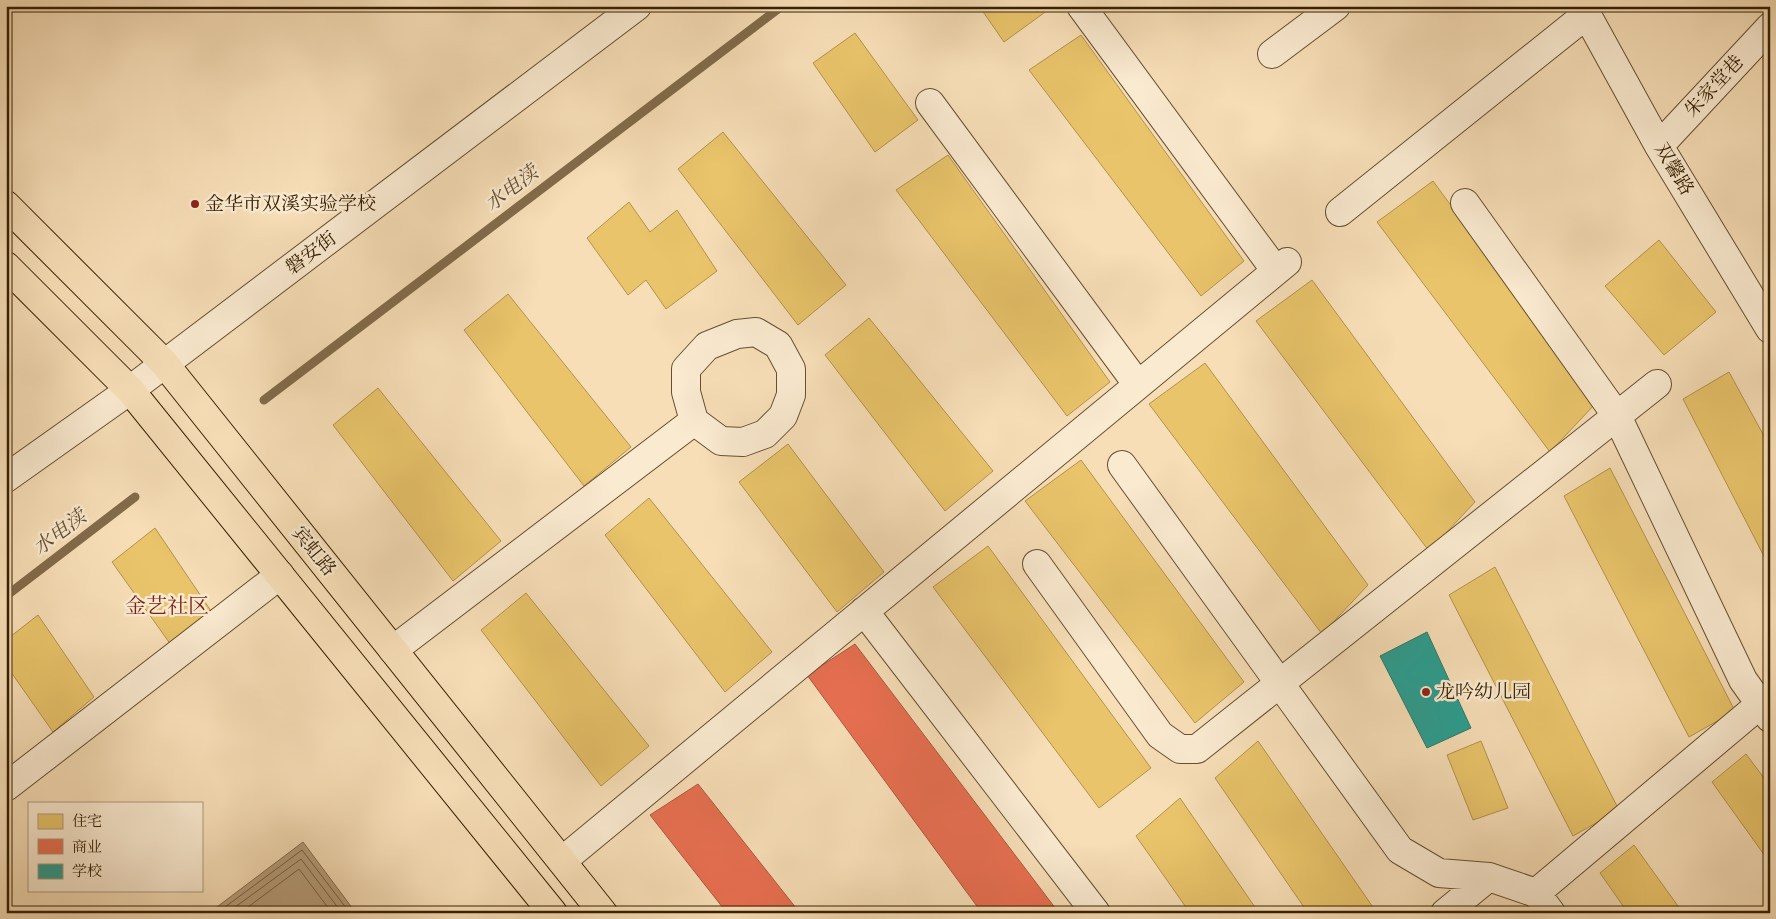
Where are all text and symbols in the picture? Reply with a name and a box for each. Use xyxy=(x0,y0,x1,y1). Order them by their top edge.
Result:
street label: 朱家堂巷 xyxy=(1679,50,1749,122)
street label: 双馨路 xyxy=(1649,138,1699,200)
water label: 水电渎 xyxy=(481,159,546,217)
place label: 金华市双溪实验学校 xyxy=(205,192,376,216)
marker: 金华市双溪实验学校 xyxy=(189,198,201,210)
street label: 磐安街 xyxy=(281,226,341,280)
water label: 水电渎 xyxy=(29,503,94,561)
street label: 宾虹路 xyxy=(287,521,341,581)
district label: 金艺社区 xyxy=(125,594,209,620)
place label: 龙吟幼儿园 xyxy=(1436,680,1531,704)
marker: 龙吟幼儿园 xyxy=(1420,686,1432,698)
legend xyxy=(28,802,202,892)
text: 住宅 xyxy=(72,812,102,831)
text: 商业 xyxy=(72,838,102,857)
text: 学校 xyxy=(72,862,102,881)

